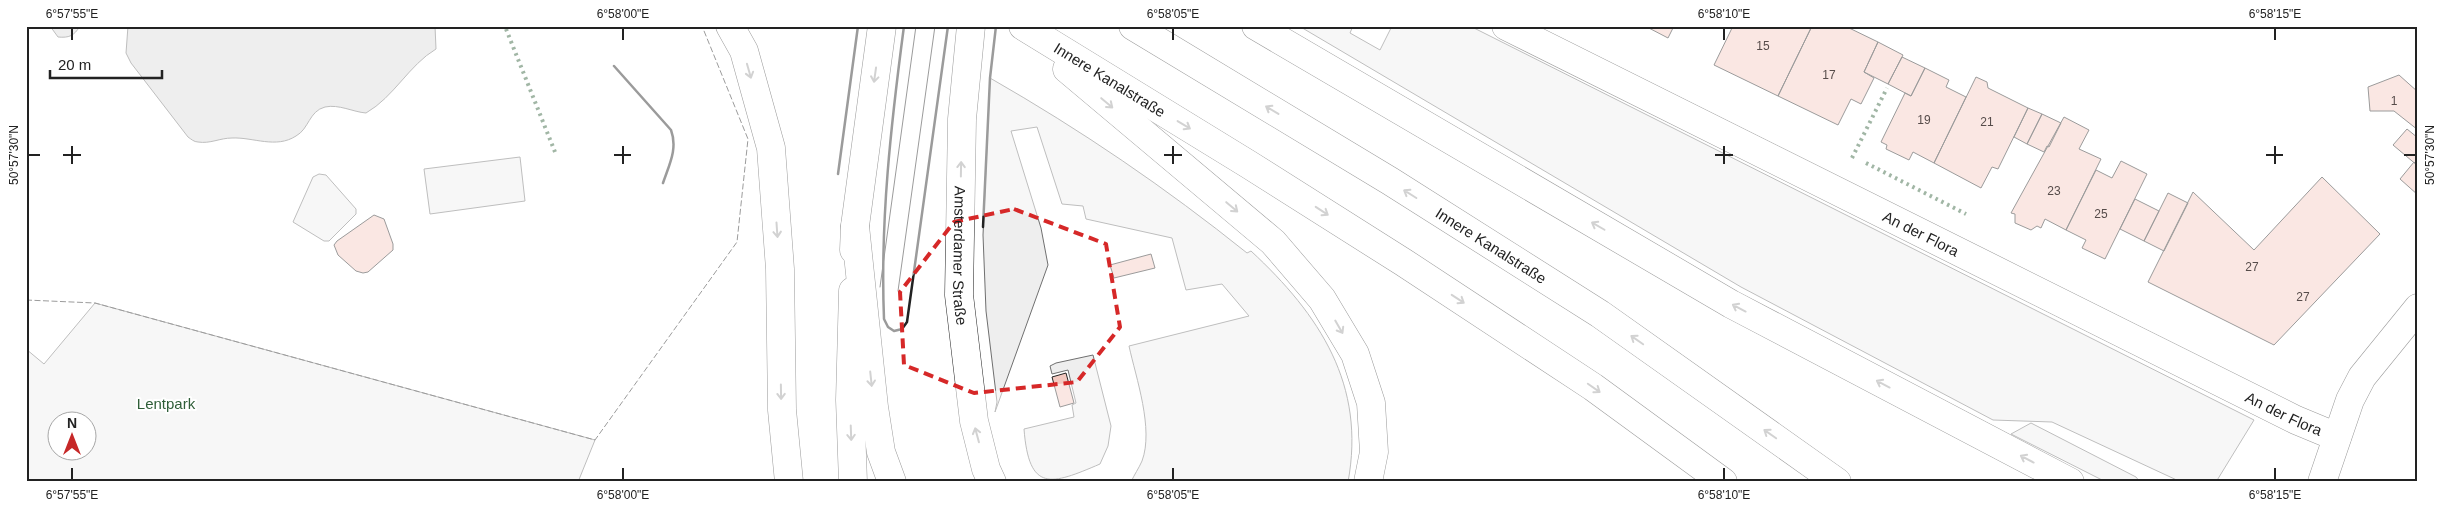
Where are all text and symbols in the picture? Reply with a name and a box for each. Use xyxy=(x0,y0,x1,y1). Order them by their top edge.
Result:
text: 6°57'55"E xyxy=(46,7,98,21)
text: 6°58'00"E xyxy=(597,7,649,21)
text: 6°58'05"E xyxy=(1147,7,1199,21)
text: 6°58'10"E xyxy=(1698,7,1750,21)
text: 6°58'15"E xyxy=(2249,7,2301,21)
street label: Innere Kanalstraße xyxy=(1051,39,1169,120)
house number: 15 xyxy=(1756,39,1770,53)
scale bar xyxy=(50,48,162,80)
text: 20 m xyxy=(58,56,91,73)
one-way arrow xyxy=(745,62,755,78)
one-way arrow xyxy=(870,66,880,82)
house number: 17 xyxy=(1822,68,1836,82)
house number: 1 xyxy=(2391,94,2398,108)
one-way arrow xyxy=(1100,97,1113,108)
one-way arrow xyxy=(1265,104,1279,114)
house number: 19 xyxy=(1917,113,1931,127)
house number: 21 xyxy=(1980,115,1994,129)
one-way arrow xyxy=(1177,119,1191,130)
text: 50°57'30"N xyxy=(7,125,21,185)
text: 50°57'30"N xyxy=(2423,125,2437,185)
one-way arrow xyxy=(957,161,966,177)
house number: 23 xyxy=(2047,184,2061,198)
street label: Amsterdamer Straße xyxy=(950,186,971,326)
one-way arrow xyxy=(1404,189,1418,199)
one-way arrow xyxy=(1225,202,1238,213)
street label: Innere Kanalstraße xyxy=(1433,204,1550,286)
one-way arrow xyxy=(1314,206,1328,216)
street label: An der Flora xyxy=(1880,207,1963,259)
house number: 25 xyxy=(2094,207,2108,221)
one-way arrow xyxy=(773,221,782,237)
one-way arrow xyxy=(1592,221,1606,231)
house number: 27 xyxy=(2245,260,2259,274)
house number: 27 xyxy=(2296,290,2310,304)
one-way arrow xyxy=(1451,294,1465,304)
one-way arrow xyxy=(1732,303,1747,312)
one-way arrow xyxy=(1335,320,1345,334)
one-way arrow xyxy=(1630,335,1644,345)
one-way arrow xyxy=(866,371,876,387)
one-way arrow xyxy=(1876,378,1891,388)
one-way arrow xyxy=(1587,383,1601,393)
one-way arrow xyxy=(777,384,786,400)
street label: An der Flora xyxy=(2243,388,2325,439)
park label: Lentpark xyxy=(137,395,196,412)
north arrow xyxy=(48,410,98,460)
text: N xyxy=(67,415,77,431)
one-way arrow xyxy=(846,424,855,440)
one-way arrow xyxy=(972,428,982,444)
one-way arrow xyxy=(1764,429,1777,440)
one-way arrow xyxy=(2019,454,2034,464)
text: 6°57'55"E xyxy=(46,488,98,502)
text: 6°58'00"E xyxy=(597,488,649,502)
text: 6°58'05"E xyxy=(1147,488,1199,502)
text: 6°58'10"E xyxy=(1698,488,1750,502)
text: 6°58'15"E xyxy=(2249,488,2301,502)

